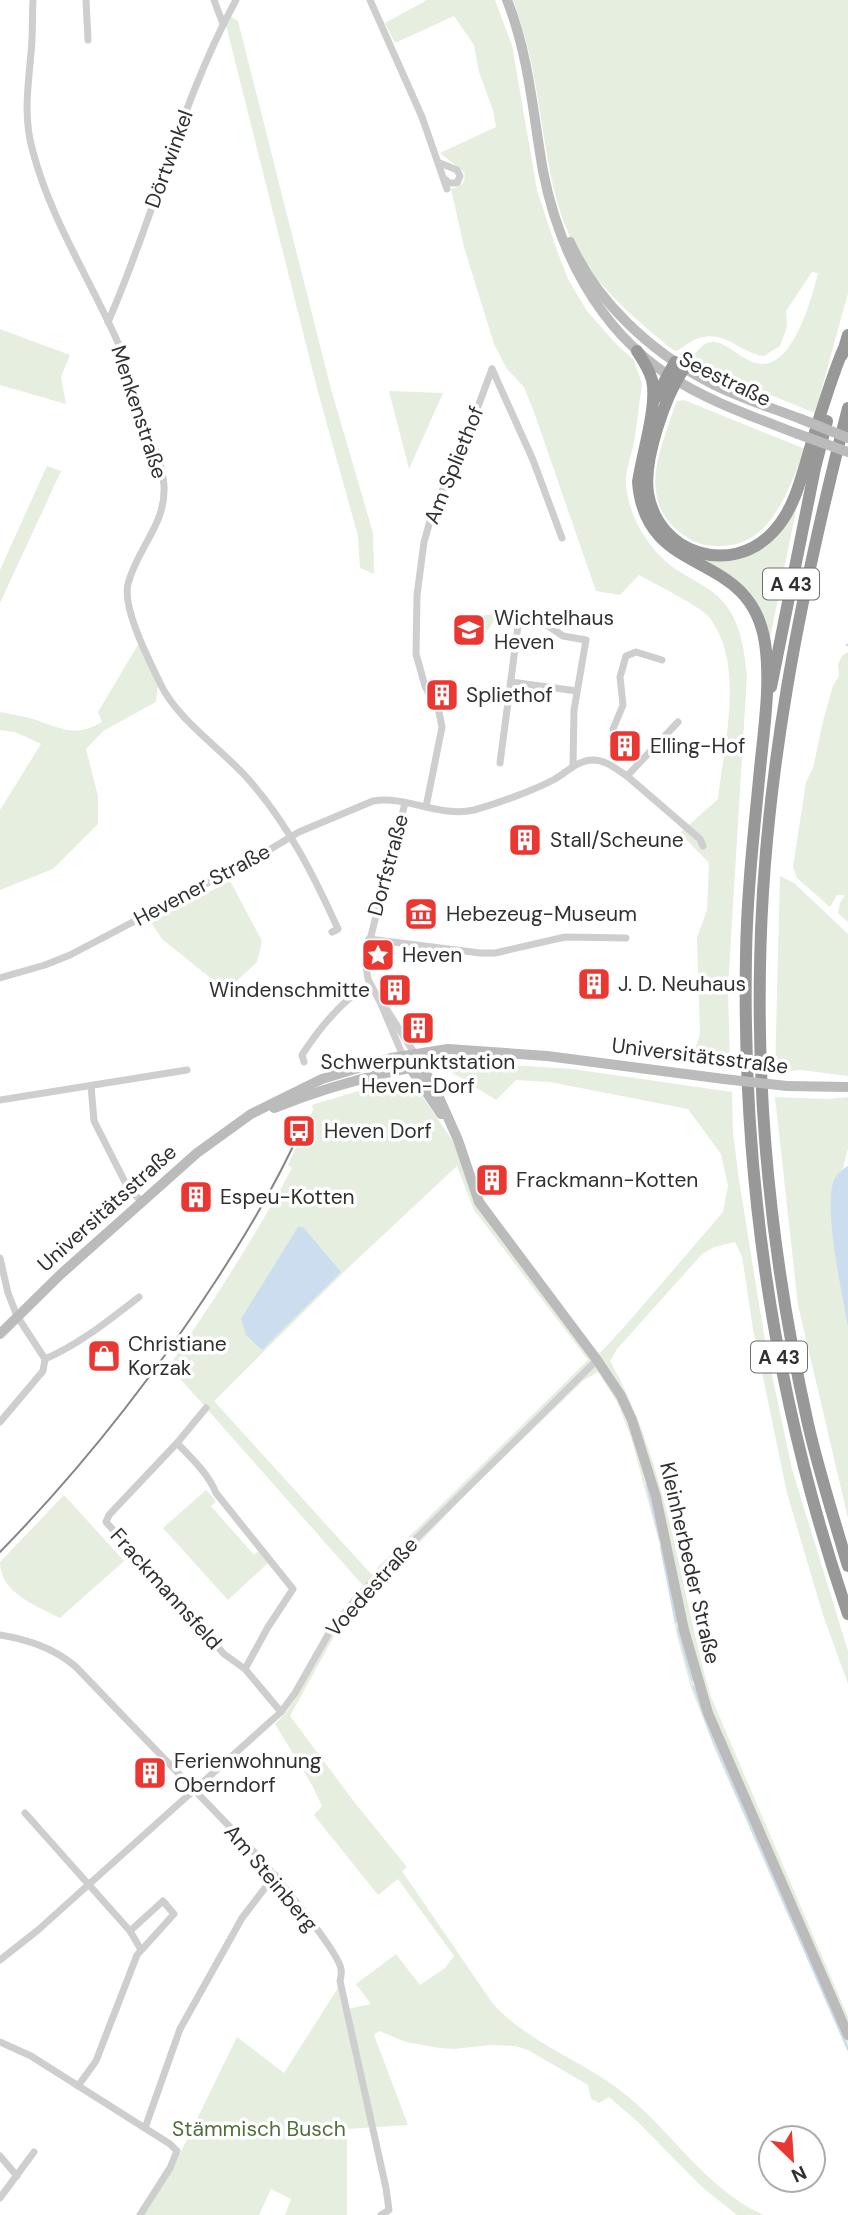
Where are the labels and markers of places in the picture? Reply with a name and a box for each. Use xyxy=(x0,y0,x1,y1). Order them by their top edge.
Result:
place label: Wichtelhaus Heven xyxy=(494,604,614,656)
school or university icon: Wichtelhaus Heven xyxy=(450,611,488,649)
building icon: Spliethof xyxy=(423,676,461,714)
place label: Spliethof xyxy=(466,681,553,709)
building icon: Elling-Hof xyxy=(606,727,644,765)
place label: Elling-Hof xyxy=(650,732,745,760)
building icon: Stall/Scheune xyxy=(506,821,544,859)
place label: Stall/Scheune xyxy=(550,826,684,854)
museum icon: Hebezeug-Museum xyxy=(402,895,440,933)
place label: Hebezeug-Museum xyxy=(446,900,637,928)
place icon: Heven xyxy=(359,936,397,974)
place label: Heven xyxy=(402,941,462,969)
building icon: J. D. Neuhaus xyxy=(575,965,613,1003)
place label: J. D. Neuhaus xyxy=(618,970,746,998)
building icon: Windenschmitte xyxy=(376,971,414,1009)
place label: Windenschmitte xyxy=(209,976,370,1004)
building icon: Schwerpunktstation Heven-Dorf xyxy=(399,1009,437,1047)
place label: Schwerpunktstation Heven-Dorf xyxy=(321,1048,515,1100)
bus stop icon: Heven Dorf xyxy=(280,1112,318,1150)
place label: Heven Dorf xyxy=(324,1117,432,1145)
building icon: Frackmann-Kotten xyxy=(473,1161,511,1199)
place label: Frackmann-Kotten xyxy=(516,1166,698,1194)
building icon: Espeu-Kotten xyxy=(177,1178,215,1216)
place label: Espeu-Kotten xyxy=(220,1183,355,1211)
place label: Christiane Korzak xyxy=(128,1330,227,1382)
shop icon: Christiane Korzak xyxy=(85,1337,123,1375)
place label: Ferienwohnung Oberndorf xyxy=(174,1747,322,1799)
building icon: Ferienwohnung Oberndorf xyxy=(131,1754,169,1792)

